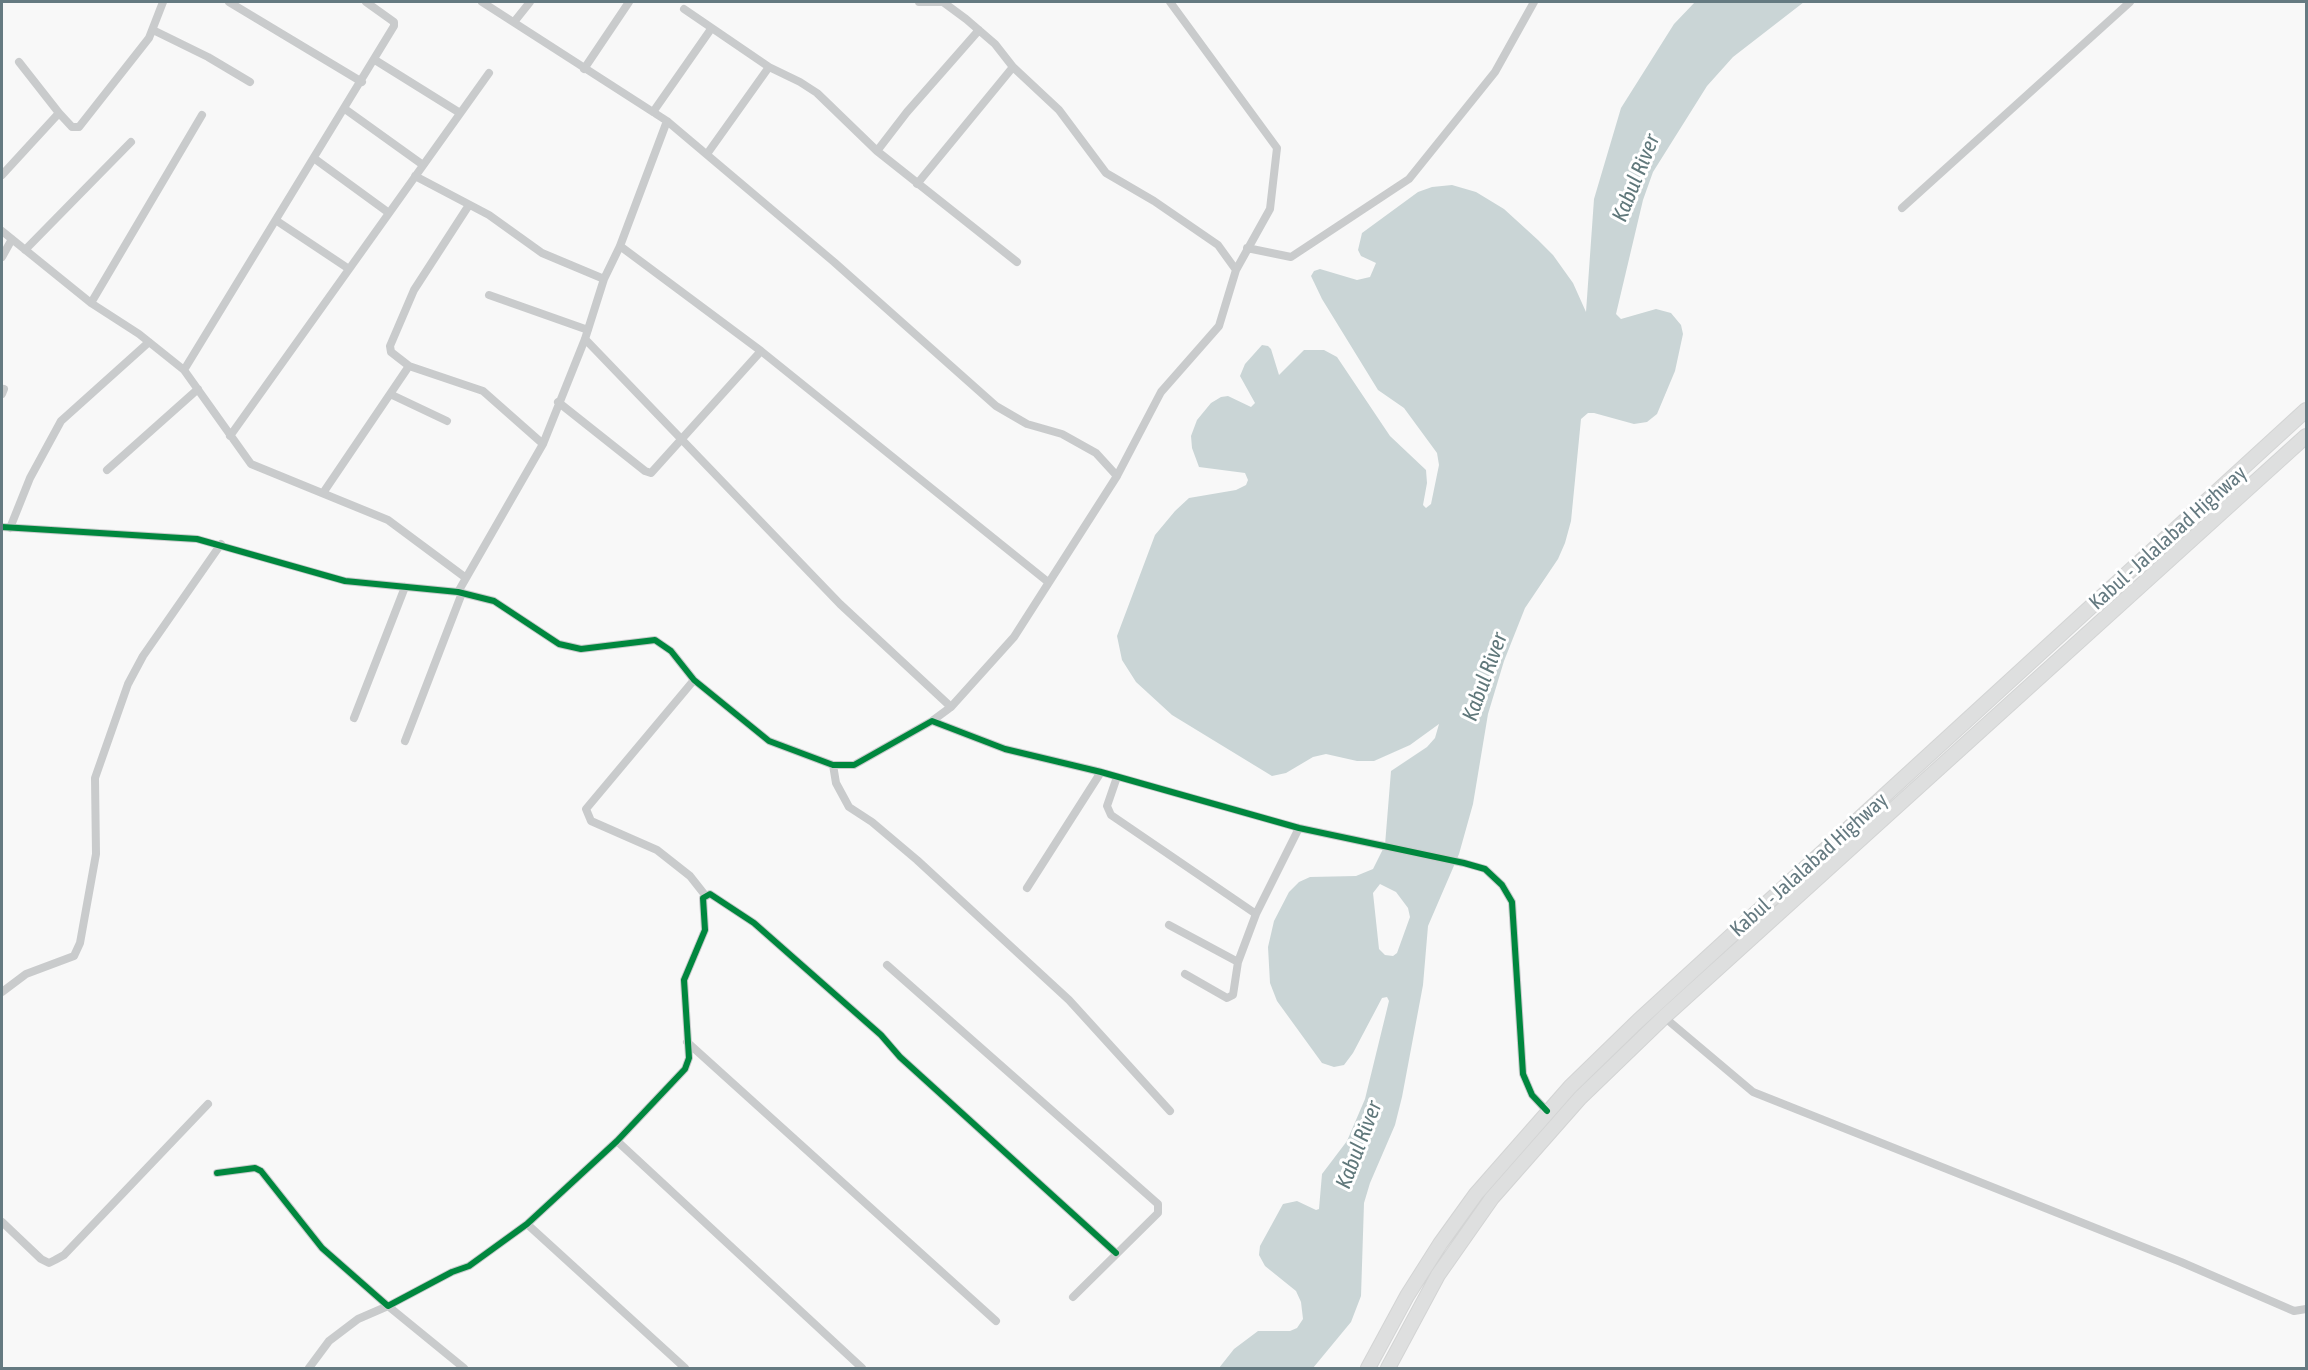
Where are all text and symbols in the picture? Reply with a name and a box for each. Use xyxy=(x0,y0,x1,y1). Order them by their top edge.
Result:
water label: Kabul River xyxy=(1607,130,1665,226)
street label: Kabul - Jalalabad Highway xyxy=(2084,461,2252,615)
water label: Kabul River xyxy=(1457,629,1513,725)
street label: Kabul - Jalalabad Highway xyxy=(1725,788,1893,942)
water label: Kabul River xyxy=(1330,1097,1388,1193)

